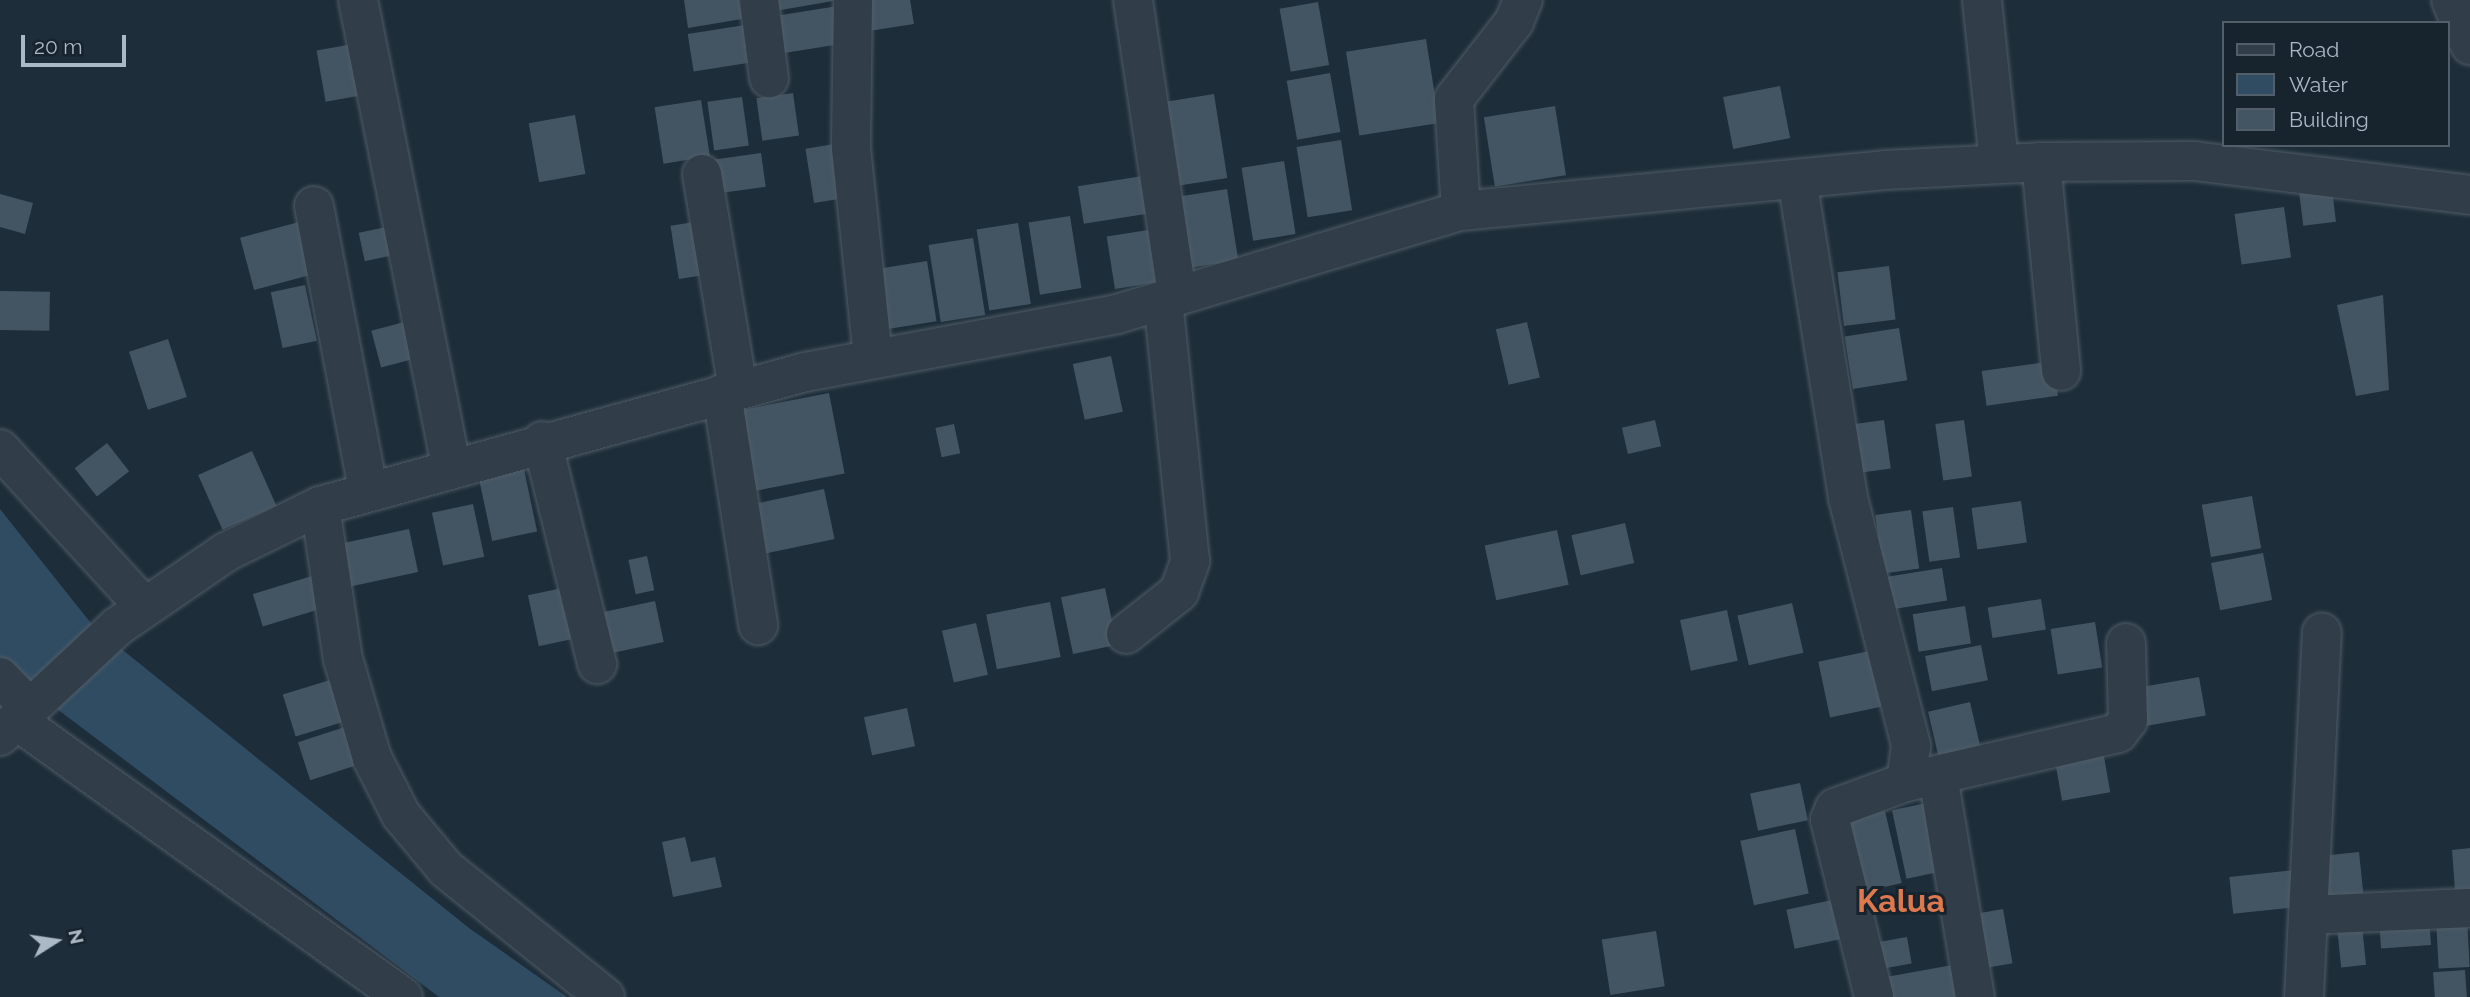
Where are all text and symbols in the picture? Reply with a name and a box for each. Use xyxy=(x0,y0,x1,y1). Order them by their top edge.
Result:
scale bar xyxy=(24,21,130,65)
legend xyxy=(2222,21,2449,147)
text: 20 m xyxy=(34,34,82,59)
text: Road xyxy=(2289,37,2339,62)
text: Water xyxy=(2289,72,2348,97)
text: Building xyxy=(2289,107,2369,132)
district label: Kalua xyxy=(1857,882,1945,920)
north arrow xyxy=(21,906,91,976)
text: N xyxy=(64,927,89,946)

